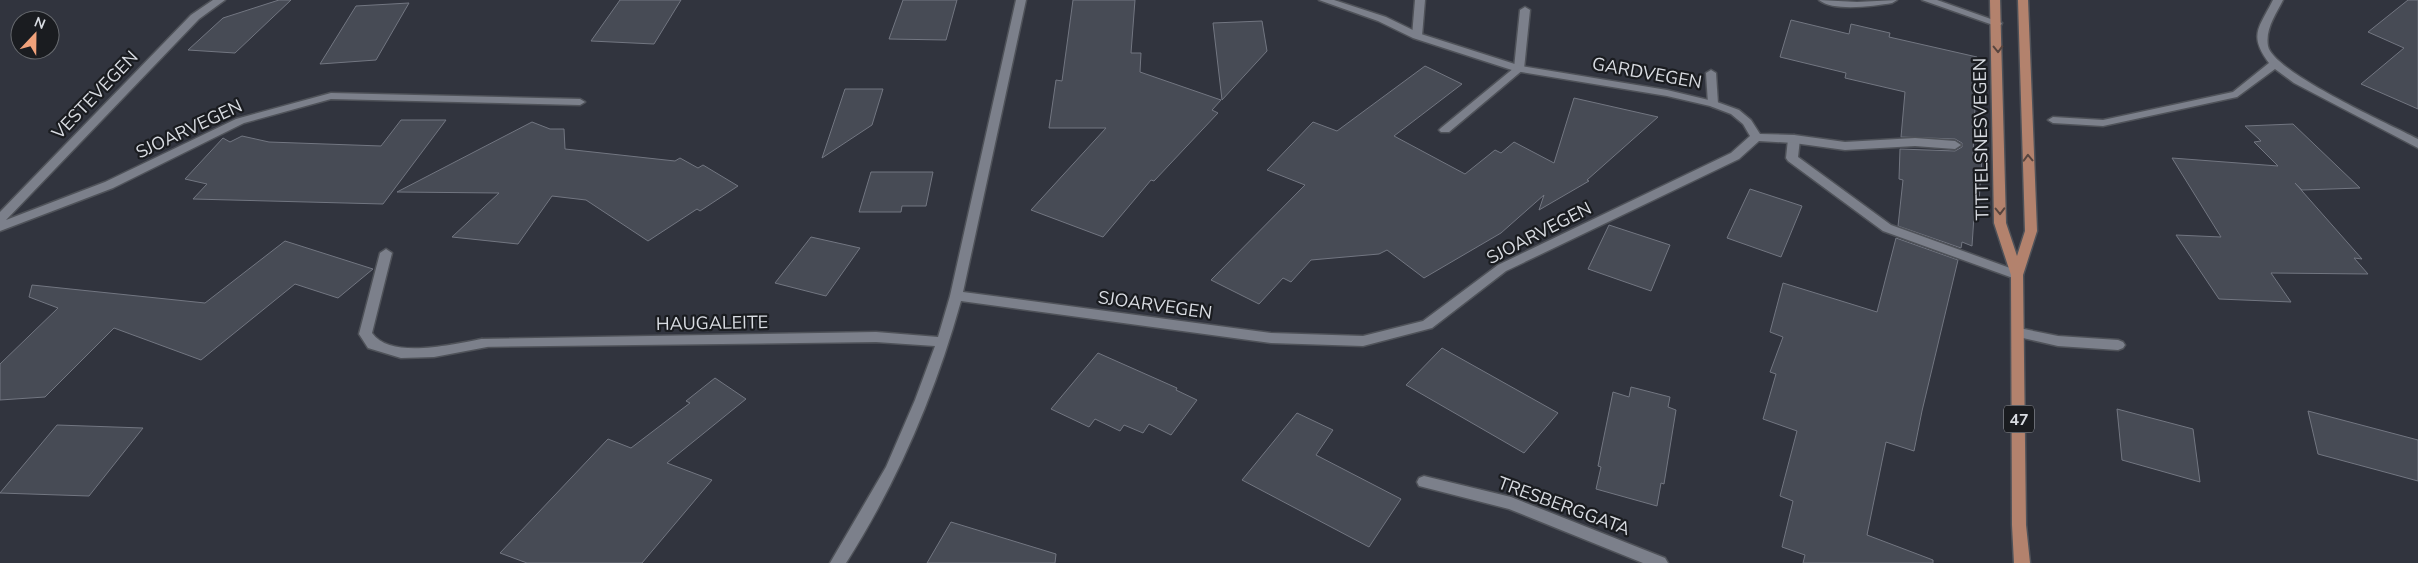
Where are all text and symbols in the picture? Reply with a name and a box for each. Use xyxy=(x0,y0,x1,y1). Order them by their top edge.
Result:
north arrow xyxy=(10,10,60,60)
text: N xyxy=(31,13,48,34)
street label: VESTEVEGEN xyxy=(46,45,143,145)
one-way arrow xyxy=(1992,45,2003,53)
street label: GARDVEGEN xyxy=(1590,52,1704,94)
street label: TITTELSNESVEGEN xyxy=(1968,58,1994,220)
street label: SJOARVEGEN xyxy=(132,94,246,164)
one-way arrow xyxy=(2023,154,2034,162)
street label: SJOARVEGEN xyxy=(1482,196,1596,270)
one-way arrow xyxy=(1994,207,2005,215)
street label: SJOARVEGEN xyxy=(1096,285,1214,325)
street label: HAUGALEITE xyxy=(656,310,768,336)
road number: 47 xyxy=(2004,406,2034,432)
street label: TRESBERGGATA xyxy=(1494,471,1634,541)

